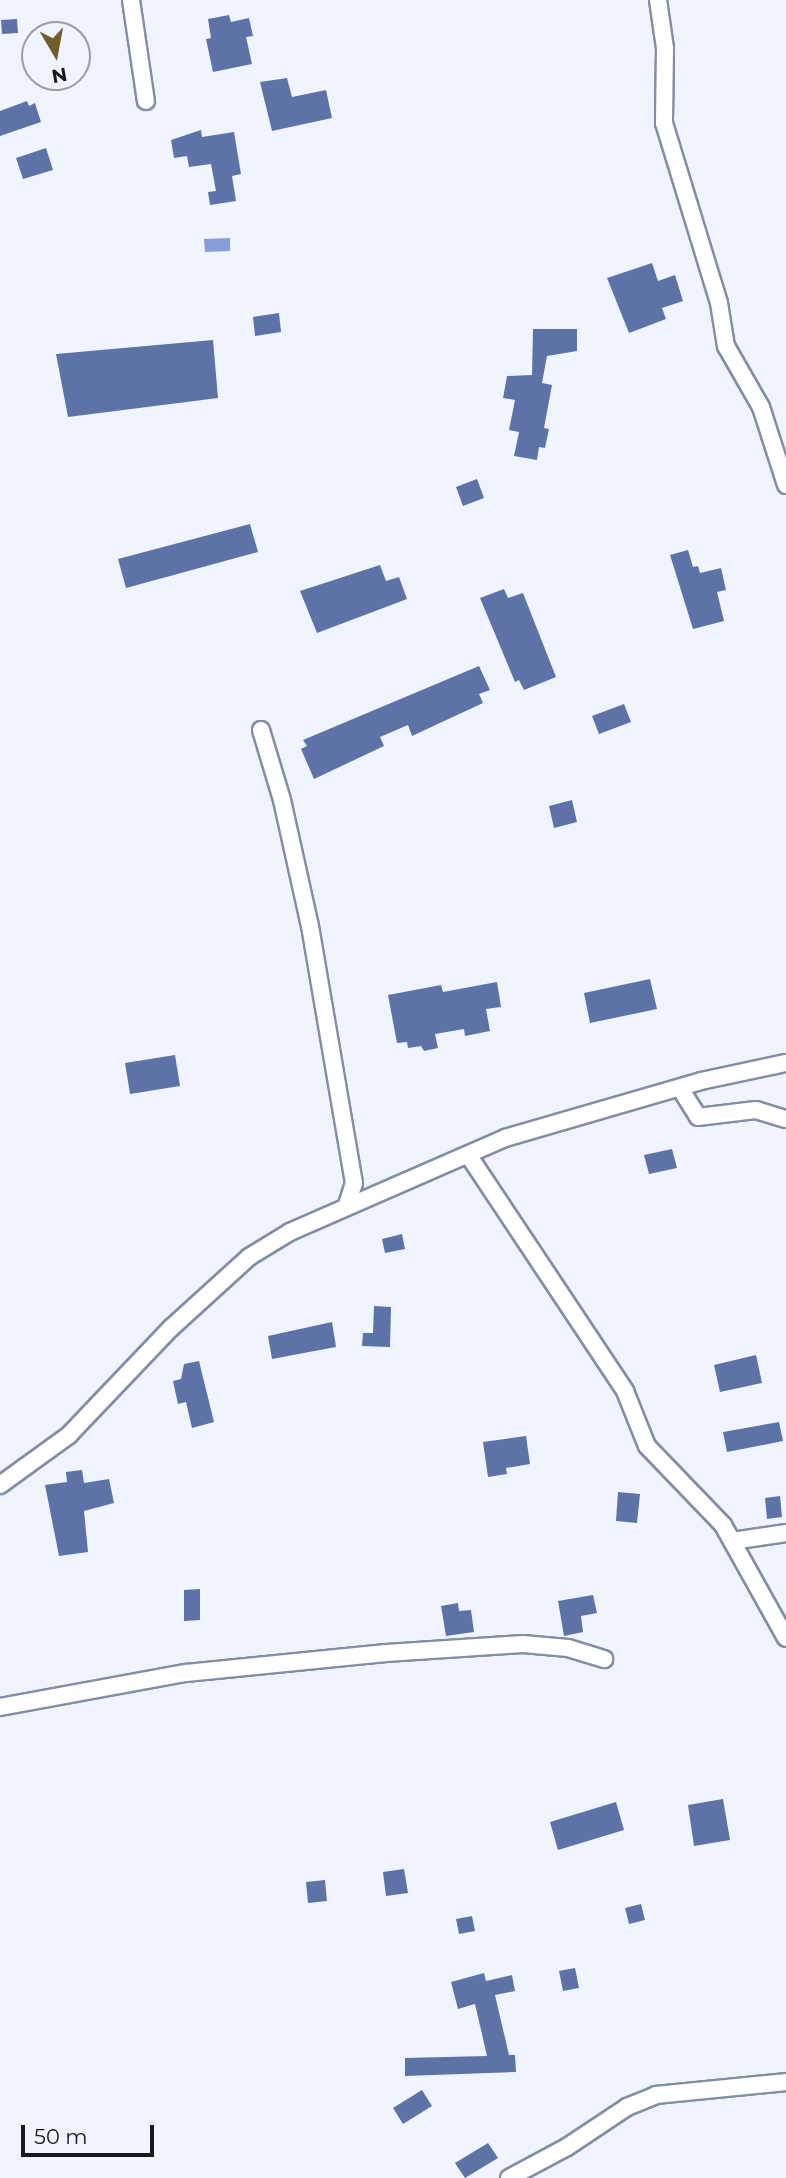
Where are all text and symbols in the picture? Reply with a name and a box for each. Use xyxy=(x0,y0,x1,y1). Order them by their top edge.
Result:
north arrow xyxy=(21,21,91,91)
text: N xyxy=(50,63,69,88)
scale bar xyxy=(24,2112,158,2156)
text: 50 m xyxy=(34,2124,88,2149)

